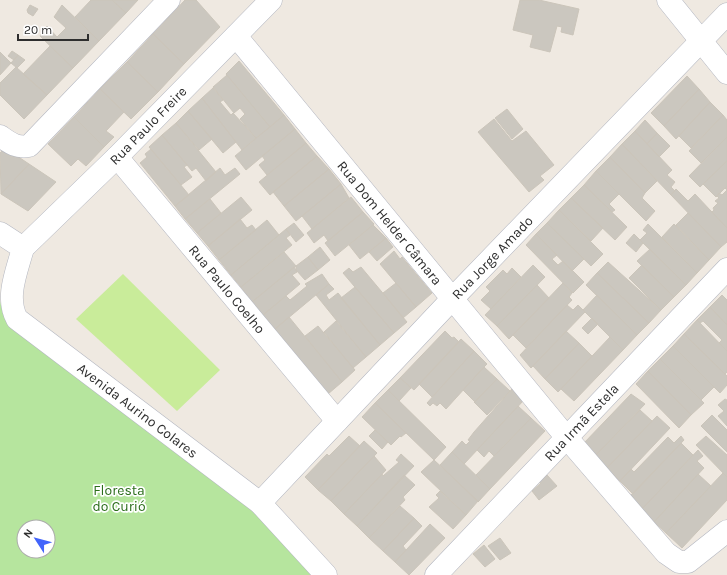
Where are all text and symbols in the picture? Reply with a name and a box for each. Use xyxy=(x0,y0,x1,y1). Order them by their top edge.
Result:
scale bar xyxy=(18,16,88,42)
text: 20 m xyxy=(24,23,52,37)
street label: Rua Paulo Freire xyxy=(106,83,190,168)
street label: Rua Dom Helder Câmara xyxy=(334,157,446,288)
street label: Rua Jorge Amado xyxy=(448,212,536,303)
street label: Rua Paulo Coelho xyxy=(185,241,269,337)
street label: Avenida Aurino Colares xyxy=(74,359,201,461)
street label: Rua Irmã Estela xyxy=(541,380,622,464)
park label: Floresta do Curió xyxy=(92,482,146,515)
north arrow xyxy=(16,519,56,559)
text: N xyxy=(21,526,36,540)

